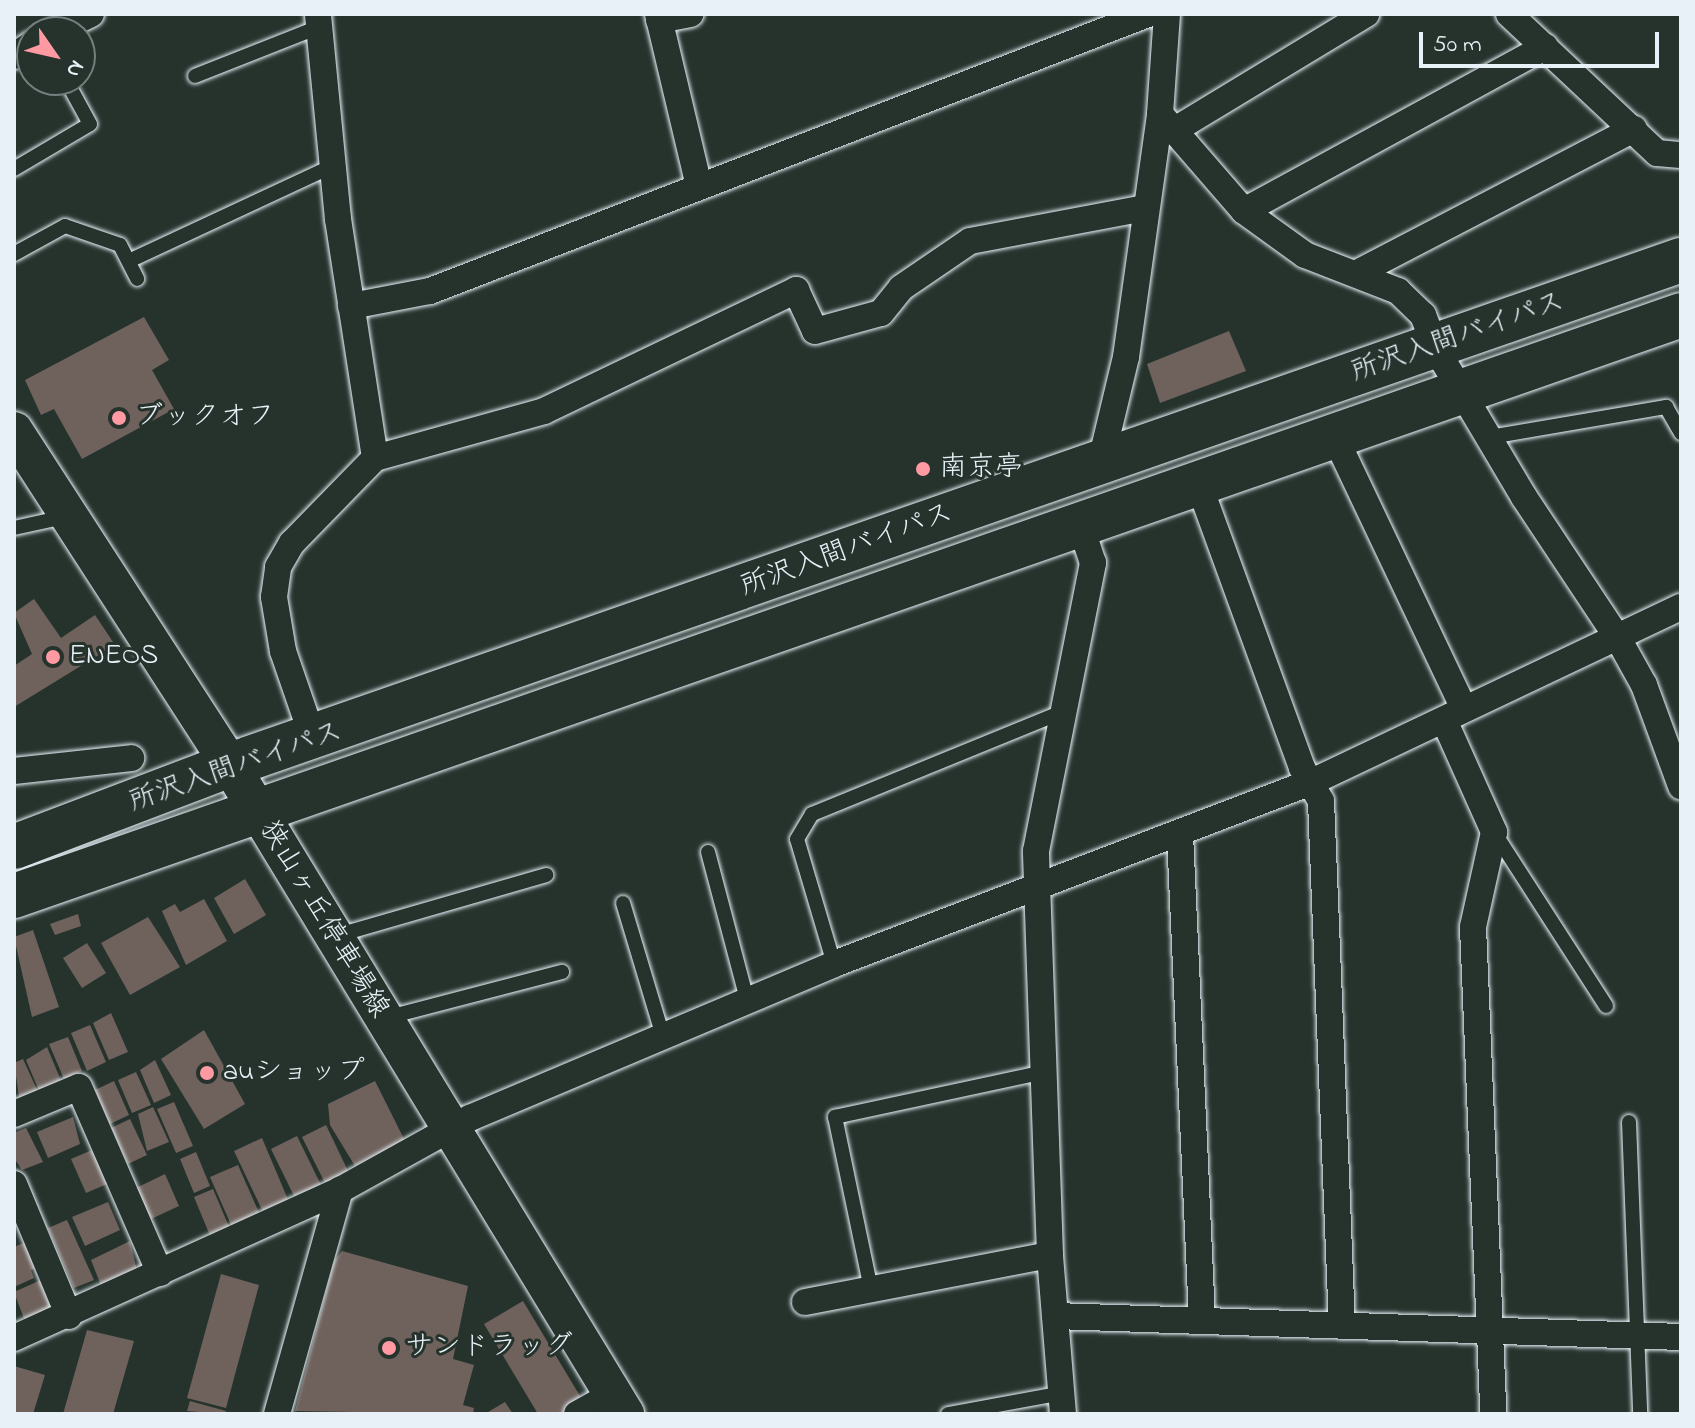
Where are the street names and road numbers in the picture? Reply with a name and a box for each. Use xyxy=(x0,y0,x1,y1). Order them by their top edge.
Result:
street label: 所沢入間バイパス xyxy=(1347,286,1569,390)
street label: 所沢入間バイパス xyxy=(736,497,958,605)
street label: 所沢入間バイパス xyxy=(125,716,347,820)
street label: 狭山ヶ丘停車場線 xyxy=(251,815,395,1025)

